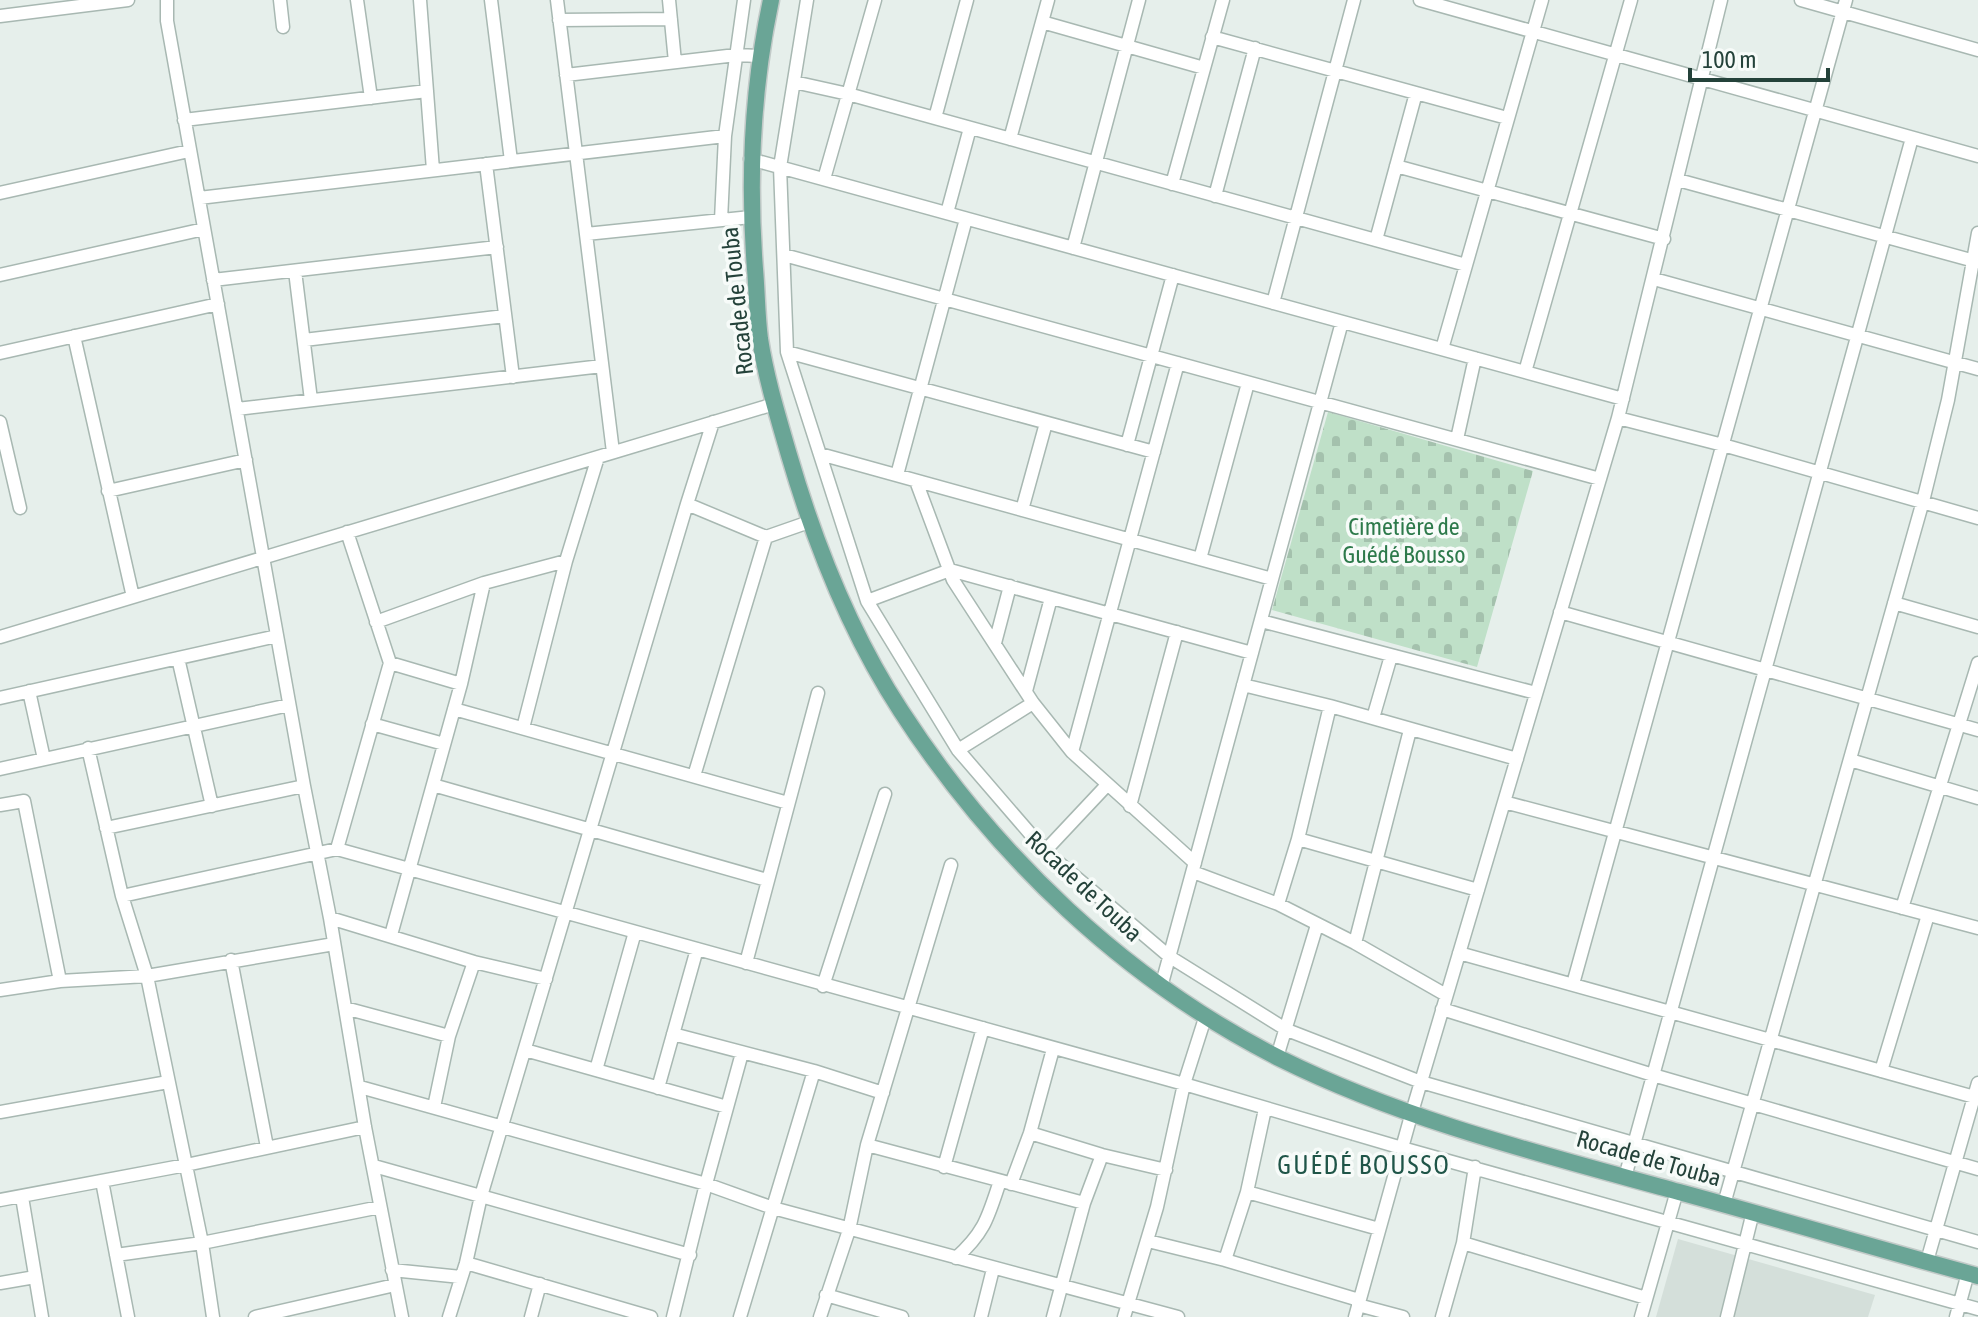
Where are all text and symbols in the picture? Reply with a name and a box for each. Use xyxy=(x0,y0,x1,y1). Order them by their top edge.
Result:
scale bar xyxy=(1690,32,1828,82)
text: 100 m xyxy=(1702,46,1756,73)
street label: Rocade de Touba xyxy=(716,226,758,376)
park label: Cimetière de Guédé Bousso xyxy=(1342,513,1466,568)
street label: Rocade de Touba xyxy=(1020,825,1148,947)
street label: Rocade de Touba xyxy=(1574,1124,1724,1192)
district label: GUÉDÉ BOUSSO xyxy=(1277,1150,1451,1180)

